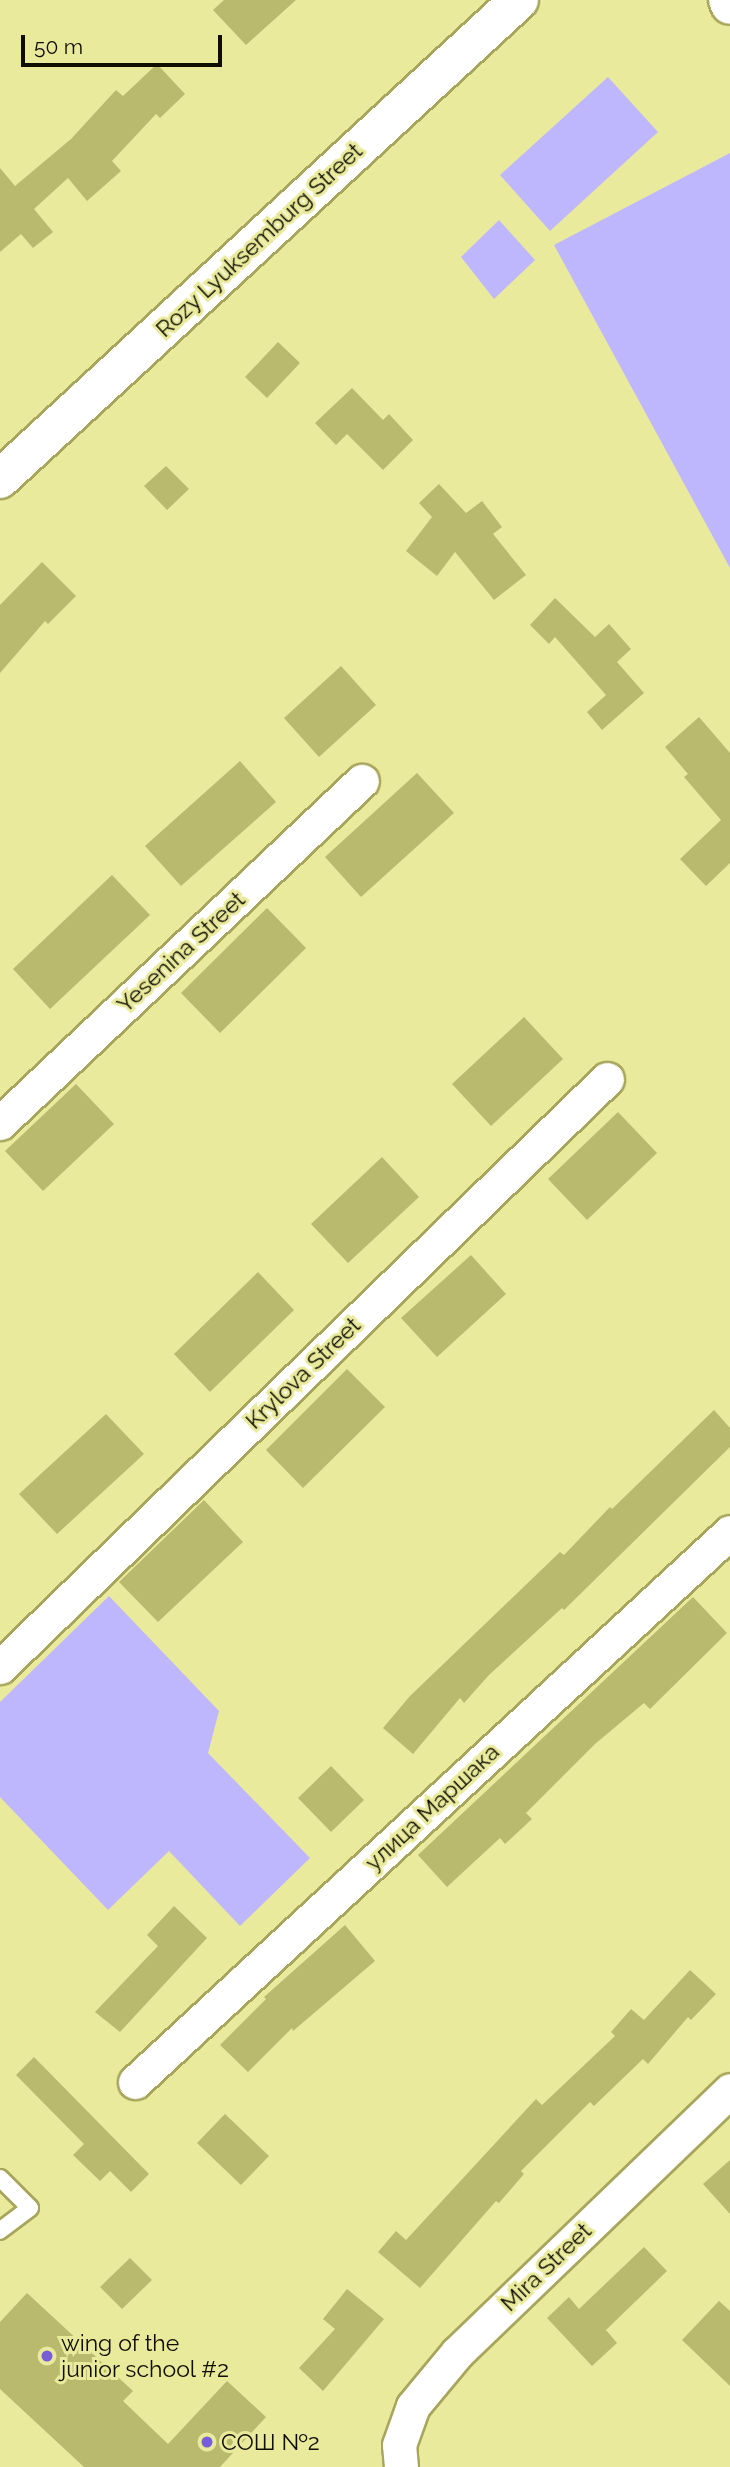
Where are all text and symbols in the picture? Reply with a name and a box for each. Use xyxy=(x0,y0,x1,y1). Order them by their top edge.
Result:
scale bar xyxy=(24,21,226,65)
text: 50 m xyxy=(34,34,83,59)
street label: Rozy Lyuksemburg Street xyxy=(150,137,368,343)
street label: Yesenina Street xyxy=(111,886,251,1018)
street label: Krylova Street xyxy=(240,1311,366,1435)
street label: улица Маршака xyxy=(359,1738,505,1876)
street label: Mira Street xyxy=(495,2217,597,2317)
place label: wing of the junior school #2 xyxy=(61,2329,230,2383)
marker: wing of the junior school #2 xyxy=(39,2348,55,2364)
place label: СОШ №2 xyxy=(221,2428,320,2456)
marker: СОШ №2 xyxy=(199,2434,215,2450)

